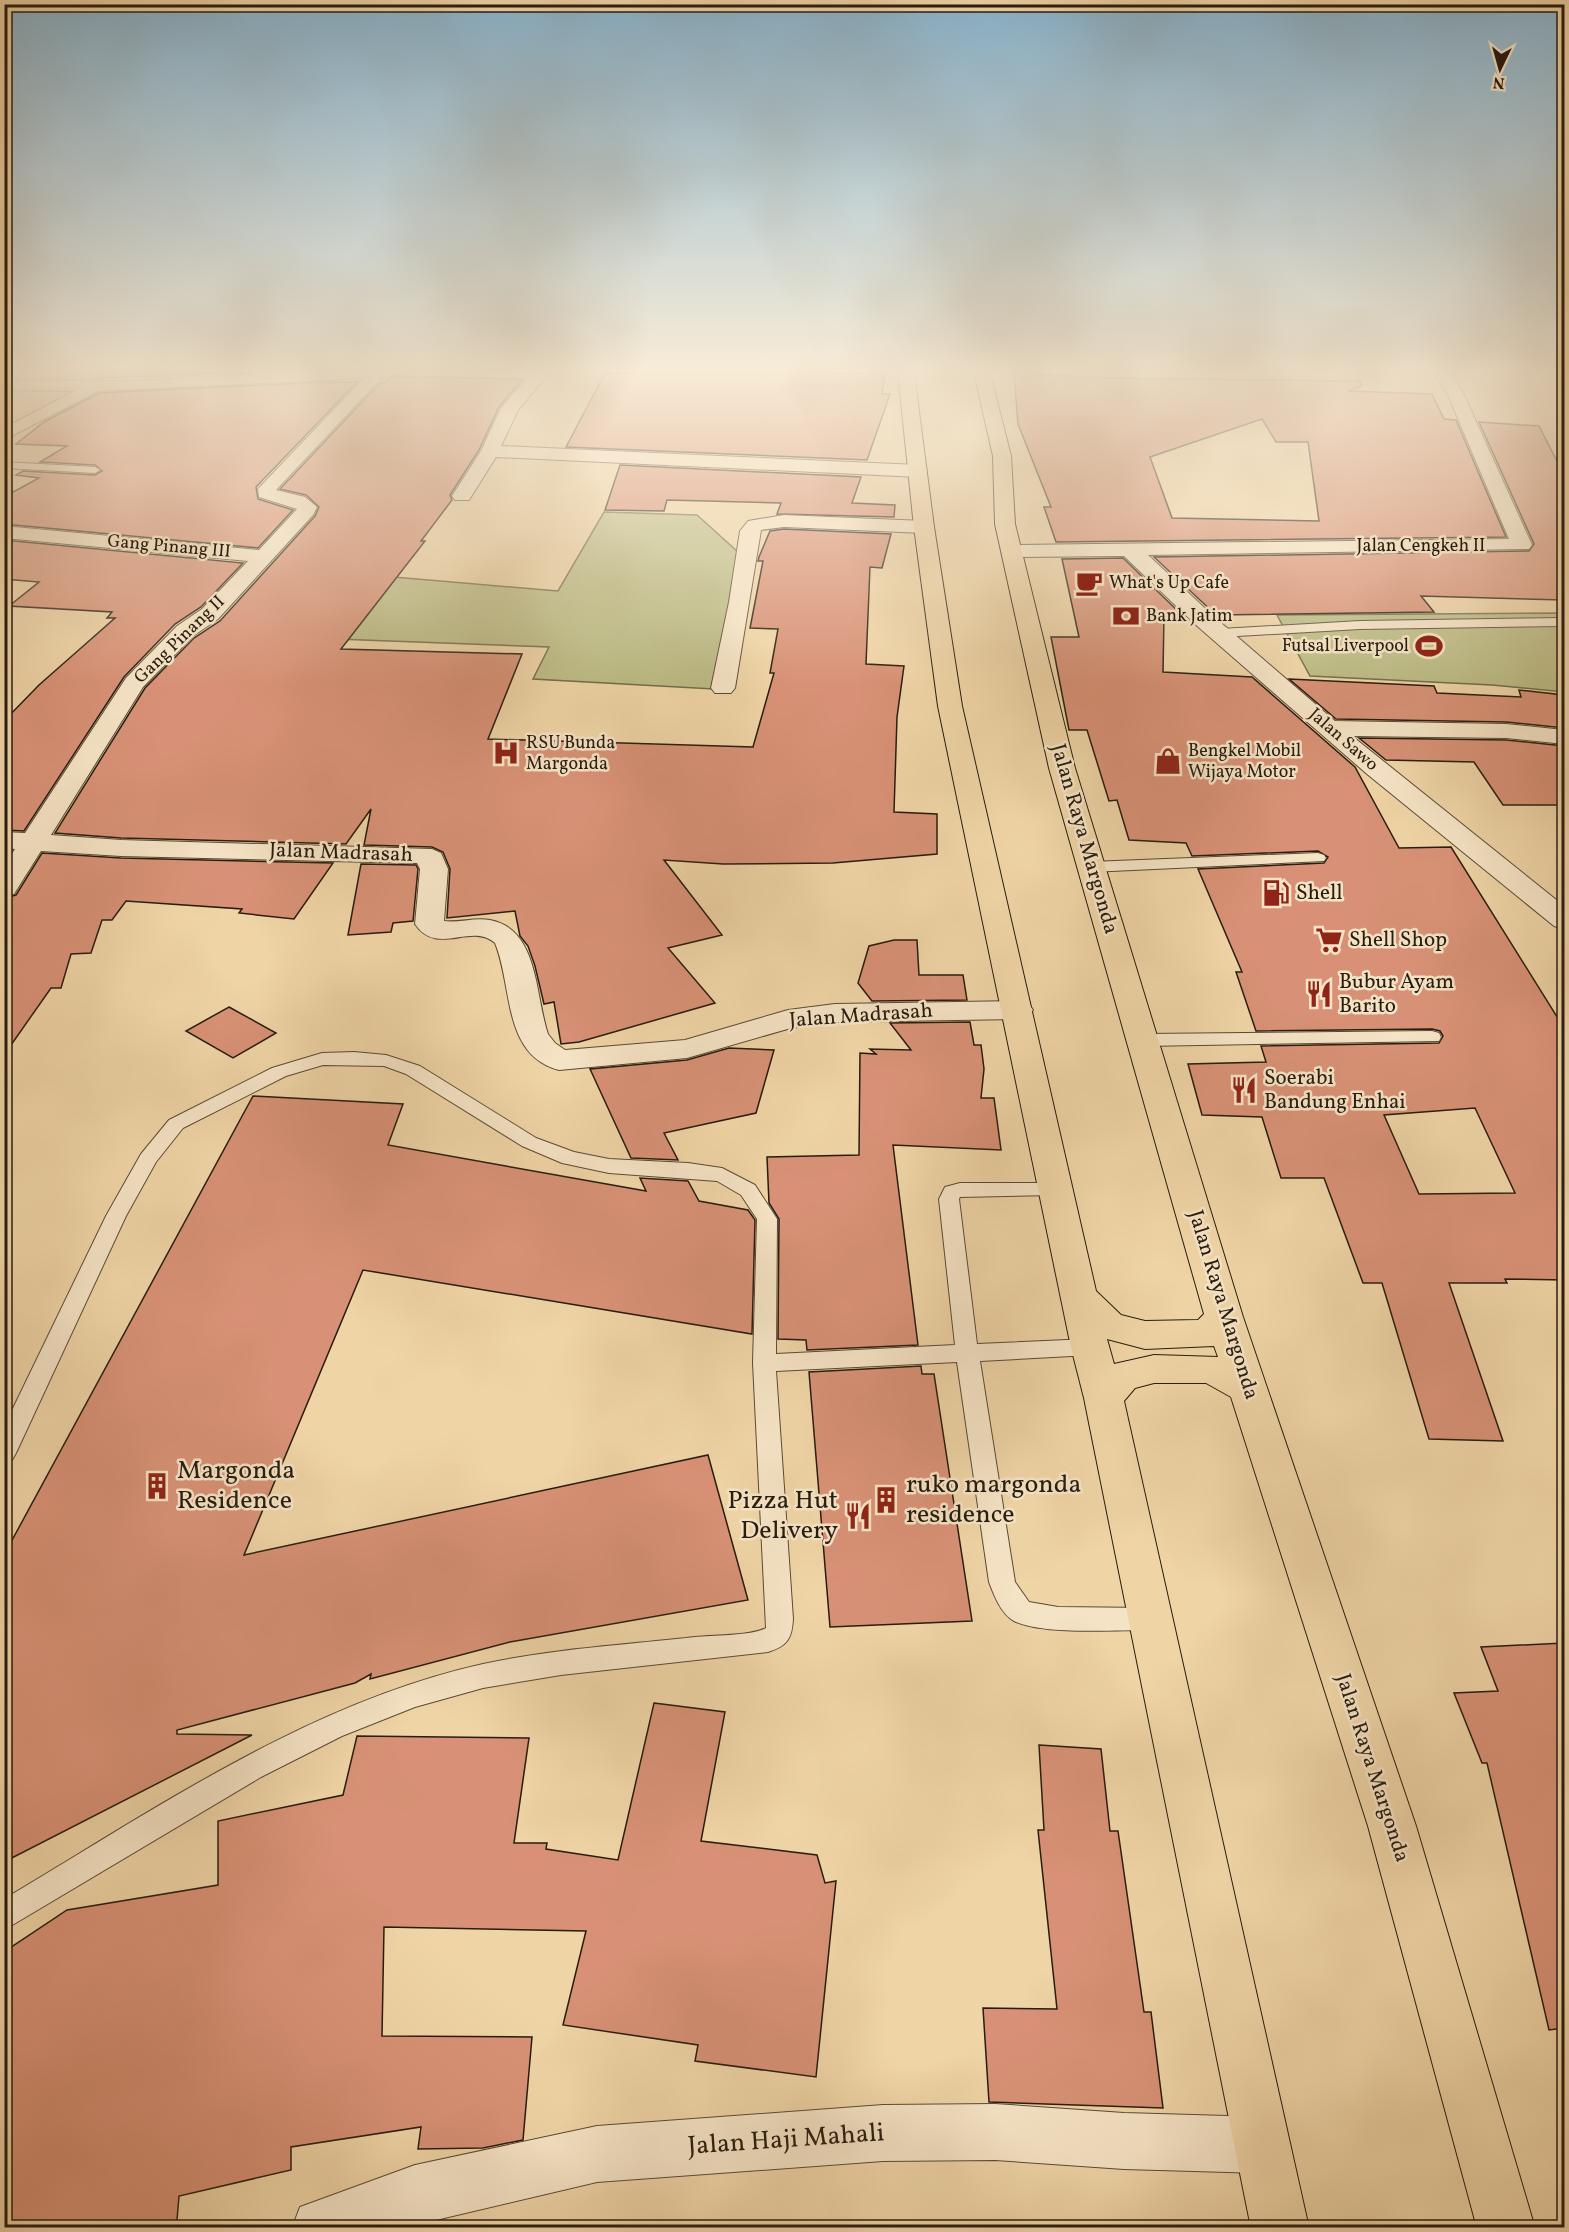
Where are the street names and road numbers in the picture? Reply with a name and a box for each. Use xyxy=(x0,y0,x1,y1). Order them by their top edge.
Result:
street label: Gang Pinang III xyxy=(106,529,232,565)
street label: Jalan Cengkeh II xyxy=(1357,534,1485,559)
street label: Gang Pinang II xyxy=(129,590,231,690)
street label: Jalan Sawo xyxy=(1303,703,1383,777)
street label: Jalan Raya Margonda xyxy=(1043,741,1125,937)
street label: Jalan Madrasah xyxy=(269,836,413,870)
street label: Jalan Madrasah xyxy=(788,997,934,1035)
street label: Jalan Raya Margonda xyxy=(1180,1207,1266,1403)
street label: Jalan Raya Margonda xyxy=(1328,1670,1416,1866)
street label: Jalan Haji Mahali xyxy=(686,2115,886,2165)

